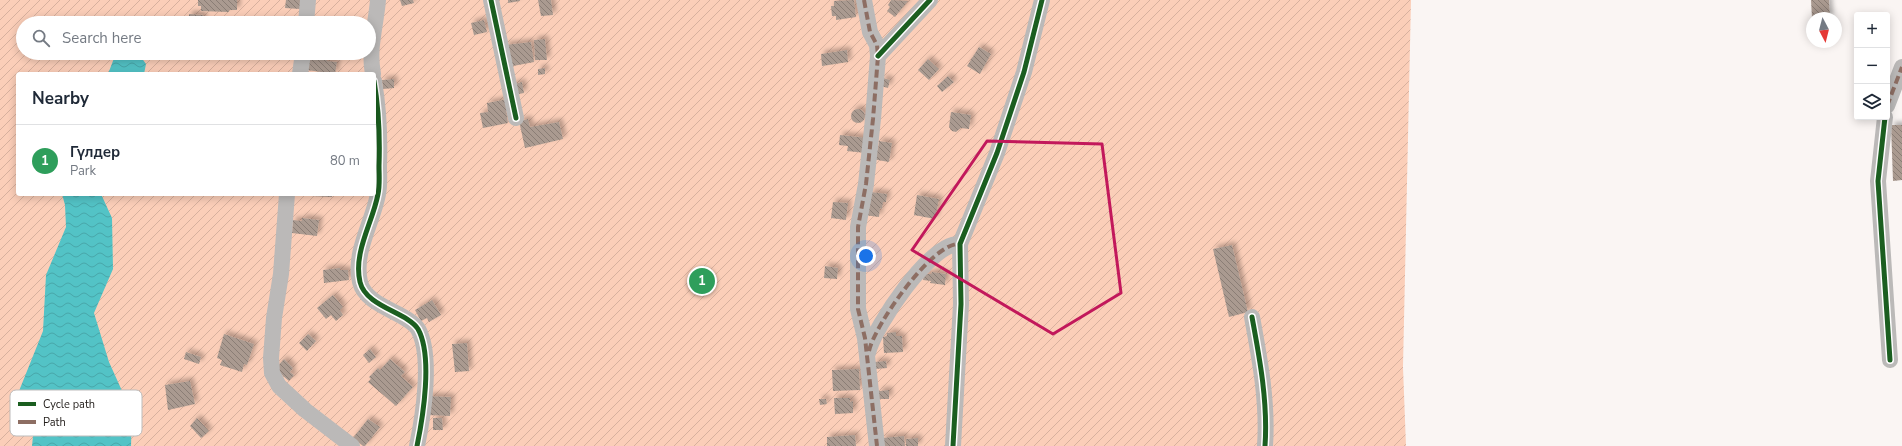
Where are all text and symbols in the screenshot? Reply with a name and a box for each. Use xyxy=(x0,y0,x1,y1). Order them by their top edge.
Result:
north arrow xyxy=(1806,12,1842,48)
map controls xyxy=(1854,12,1890,120)
button: + xyxy=(1854,12,1890,48)
search box xyxy=(16,16,376,60)
icon: search xyxy=(30,27,52,49)
text: Search here xyxy=(62,28,142,48)
button: − xyxy=(1854,48,1890,84)
button: layers xyxy=(1854,84,1890,120)
text: Nearby xyxy=(32,87,89,110)
text: Гүлдер xyxy=(70,142,120,162)
text: 1 xyxy=(41,152,49,170)
text: 80 m xyxy=(330,152,360,170)
text: Park xyxy=(70,162,96,180)
your location xyxy=(856,246,876,266)
pin: 1 xyxy=(689,266,715,296)
legend xyxy=(10,390,142,436)
text: Cycle path xyxy=(43,397,95,412)
text: Path xyxy=(43,415,66,430)

